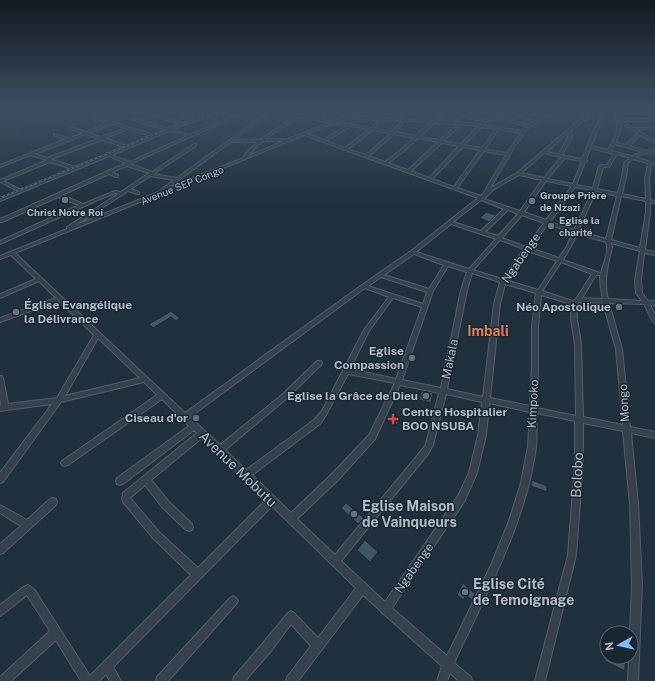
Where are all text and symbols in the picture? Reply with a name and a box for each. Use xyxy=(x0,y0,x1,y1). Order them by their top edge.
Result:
street label: Avenue SEP Congo xyxy=(139,163,226,207)
place label: Groupe Prière de Nzazi xyxy=(540,189,607,213)
marker: Christ Notre Roi xyxy=(60,195,70,205)
marker: Groupe Prière de Nzazi xyxy=(527,196,537,206)
place label: Christ Notre Roi xyxy=(27,206,103,218)
place label: Eglise la charité xyxy=(559,214,600,238)
marker: Eglise la charité xyxy=(546,221,556,231)
street label: Ngabenge xyxy=(499,230,543,286)
place label: Église Evangélique la Délivrance xyxy=(24,298,132,326)
place label: Néo Apostolique xyxy=(516,300,611,314)
marker: Néo Apostolique xyxy=(614,302,624,312)
marker: Église Evangélique la Délivrance xyxy=(11,307,21,317)
district label: Imbali xyxy=(467,323,509,339)
street label: Makala xyxy=(439,338,461,380)
place label: Eglise Compassion xyxy=(334,344,404,372)
marker: Eglise Compassion xyxy=(407,353,417,363)
street label: Kimpoko xyxy=(525,379,541,429)
street label: Mongo xyxy=(616,383,632,423)
place label: Eglise la Grâce de Dieu xyxy=(287,389,418,403)
marker: Eglise la Grâce de Dieu xyxy=(421,391,431,401)
place label: Centre Hospitalier BOO NSUBA xyxy=(402,405,508,433)
place label: Ciseau d'or xyxy=(125,411,188,425)
marker: Ciseau d'or xyxy=(191,413,201,423)
marker: Centre Hospitalier BOO NSUBA xyxy=(387,413,399,425)
street label: Avenue Mobutu xyxy=(196,428,280,510)
street label: Bolobo xyxy=(568,452,586,498)
place label: Eglise Maison de Vainqueurs xyxy=(362,498,457,530)
marker: Eglise Maison de Vainqueurs xyxy=(349,509,359,519)
street label: Ngabenge xyxy=(392,540,436,596)
place label: Eglise Cité de Temoignage xyxy=(473,576,574,608)
marker: Eglise Cité de Temoignage xyxy=(460,587,470,597)
north arrow xyxy=(599,625,639,665)
text: N xyxy=(603,641,616,651)

